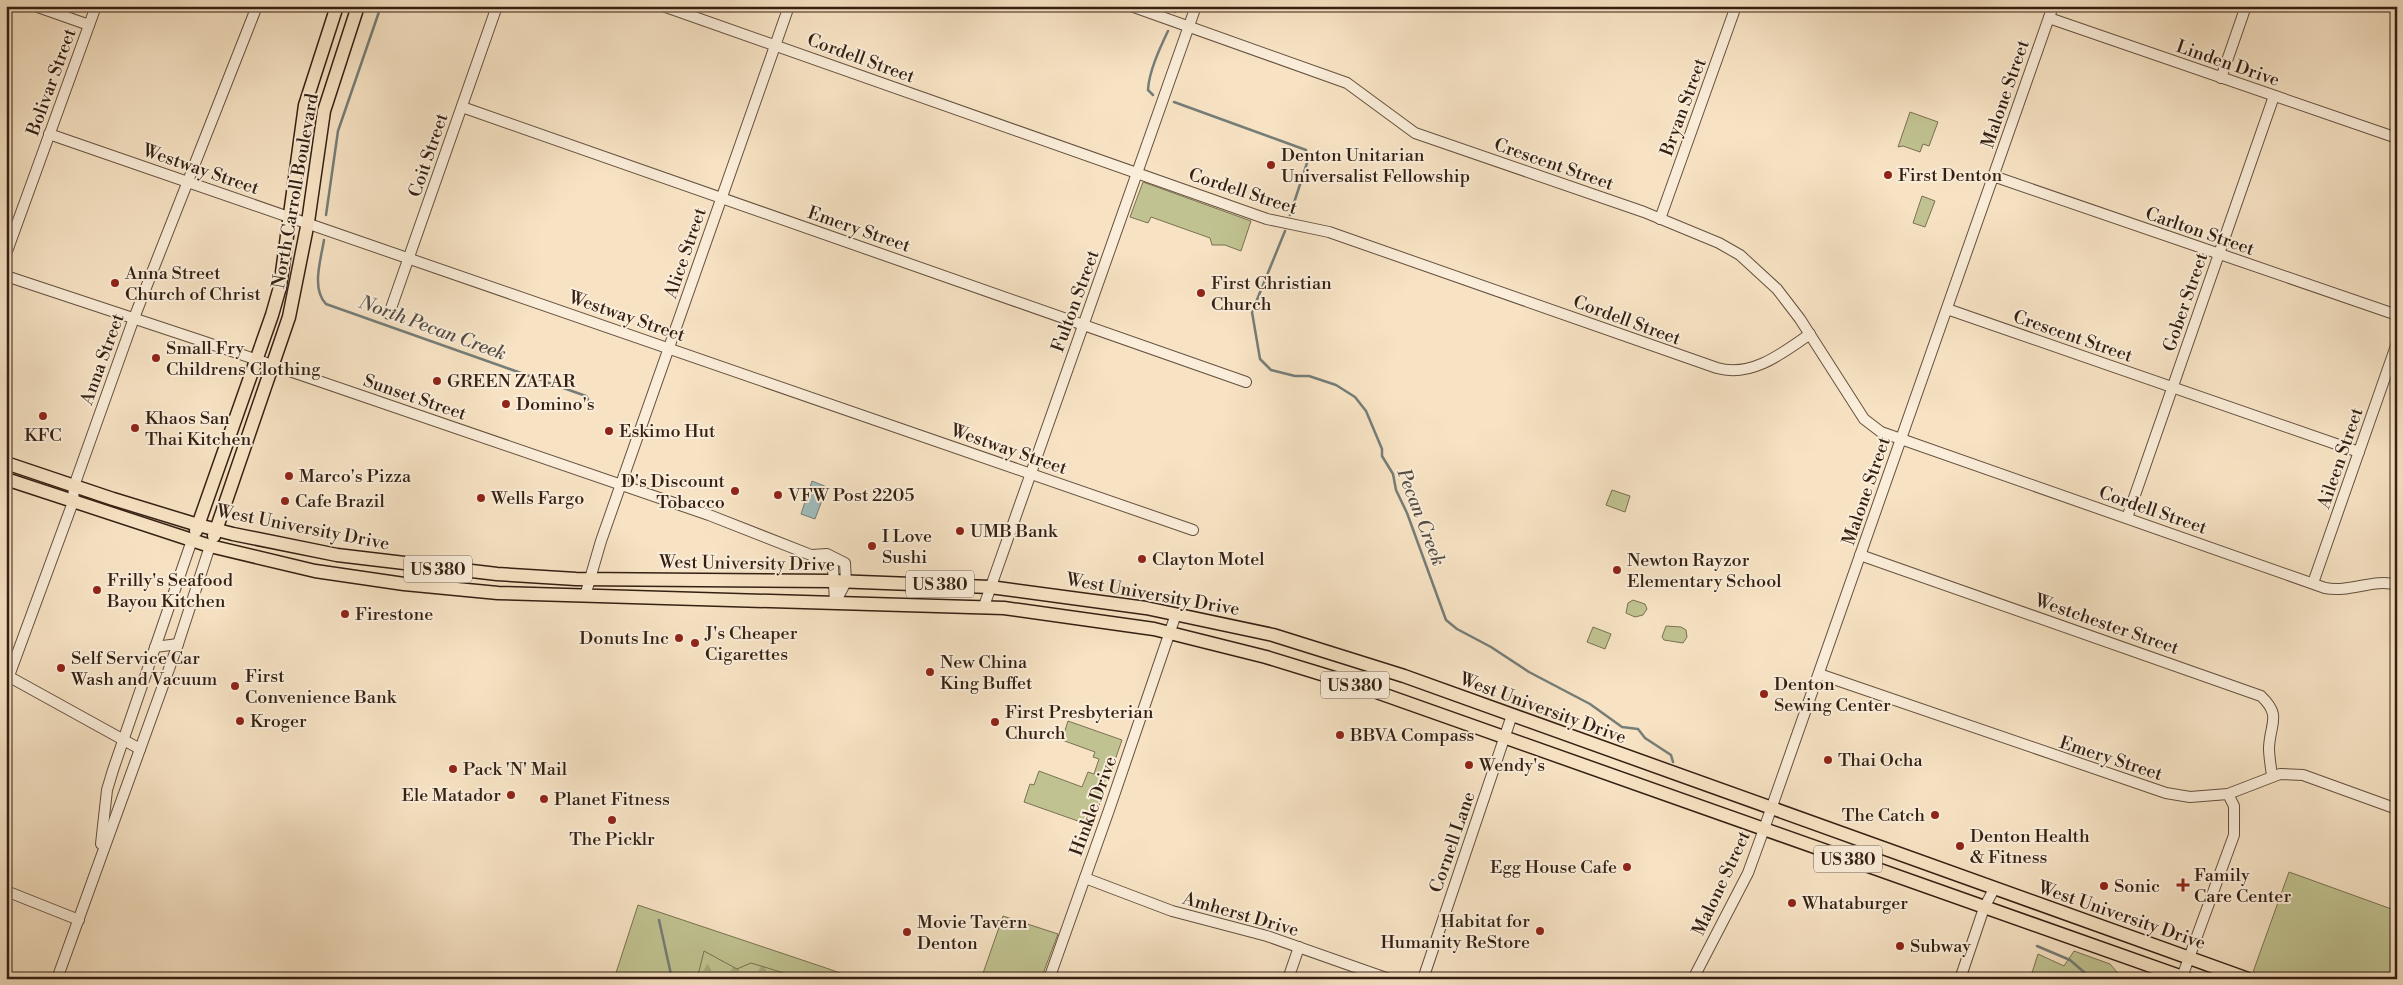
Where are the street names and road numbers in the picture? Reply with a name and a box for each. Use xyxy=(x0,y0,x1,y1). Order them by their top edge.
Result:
street label: Bolivar Street xyxy=(21,25,82,140)
street label: Cordell Street xyxy=(804,28,918,89)
street label: Linden Drive xyxy=(2173,35,2283,92)
street label: Malone Street xyxy=(1976,36,2035,151)
street label: Bryan Street xyxy=(1655,55,1712,160)
street label: North Carroll Boulevard xyxy=(267,91,324,290)
street label: Coit Street xyxy=(403,110,454,200)
street label: Crescent Street xyxy=(1491,133,1617,196)
street label: Westway Street xyxy=(139,139,263,200)
street label: Cordell Street xyxy=(1186,163,1301,220)
street label: Emery Street xyxy=(804,201,914,258)
street label: Carlton Street xyxy=(2142,202,2258,261)
street label: Alice Street xyxy=(659,204,712,302)
street label: Fulton Street xyxy=(1046,246,1105,355)
street label: Gober Street xyxy=(2158,249,2213,355)
street label: Westway Street xyxy=(565,286,689,347)
street label: Cordell Street xyxy=(1570,290,1684,351)
street label: Crescent Street xyxy=(2010,305,2136,368)
street label: Anna Street xyxy=(75,310,130,409)
street label: Sunset Street xyxy=(360,369,470,426)
street label: Aileen Street xyxy=(2312,404,2369,513)
street label: Westway Street xyxy=(947,419,1071,480)
street label: Malone Street xyxy=(1837,433,1896,548)
street label: Cordell Street xyxy=(2096,481,2210,540)
street label: West University Drive xyxy=(213,499,391,556)
street label: West University Drive xyxy=(658,550,835,577)
road number: US 380 xyxy=(404,556,472,582)
street label: West University Drive xyxy=(1063,568,1241,621)
road number: US 380 xyxy=(906,570,974,598)
street label: Westchester Street xyxy=(2031,589,2183,660)
street label: West University Drive xyxy=(1455,667,1629,749)
road number: US 380 xyxy=(1321,672,1389,698)
street label: Emery Street xyxy=(2056,731,2166,786)
street label: Hinkle Drive xyxy=(1065,753,1122,859)
street label: Cornell Lane xyxy=(1424,789,1481,896)
street label: Malone Street xyxy=(1687,827,1756,939)
road number: US 380 xyxy=(1814,846,1882,872)
street label: West University Drive xyxy=(2034,876,2209,955)
street label: Amherst Drive xyxy=(1179,887,1302,942)

